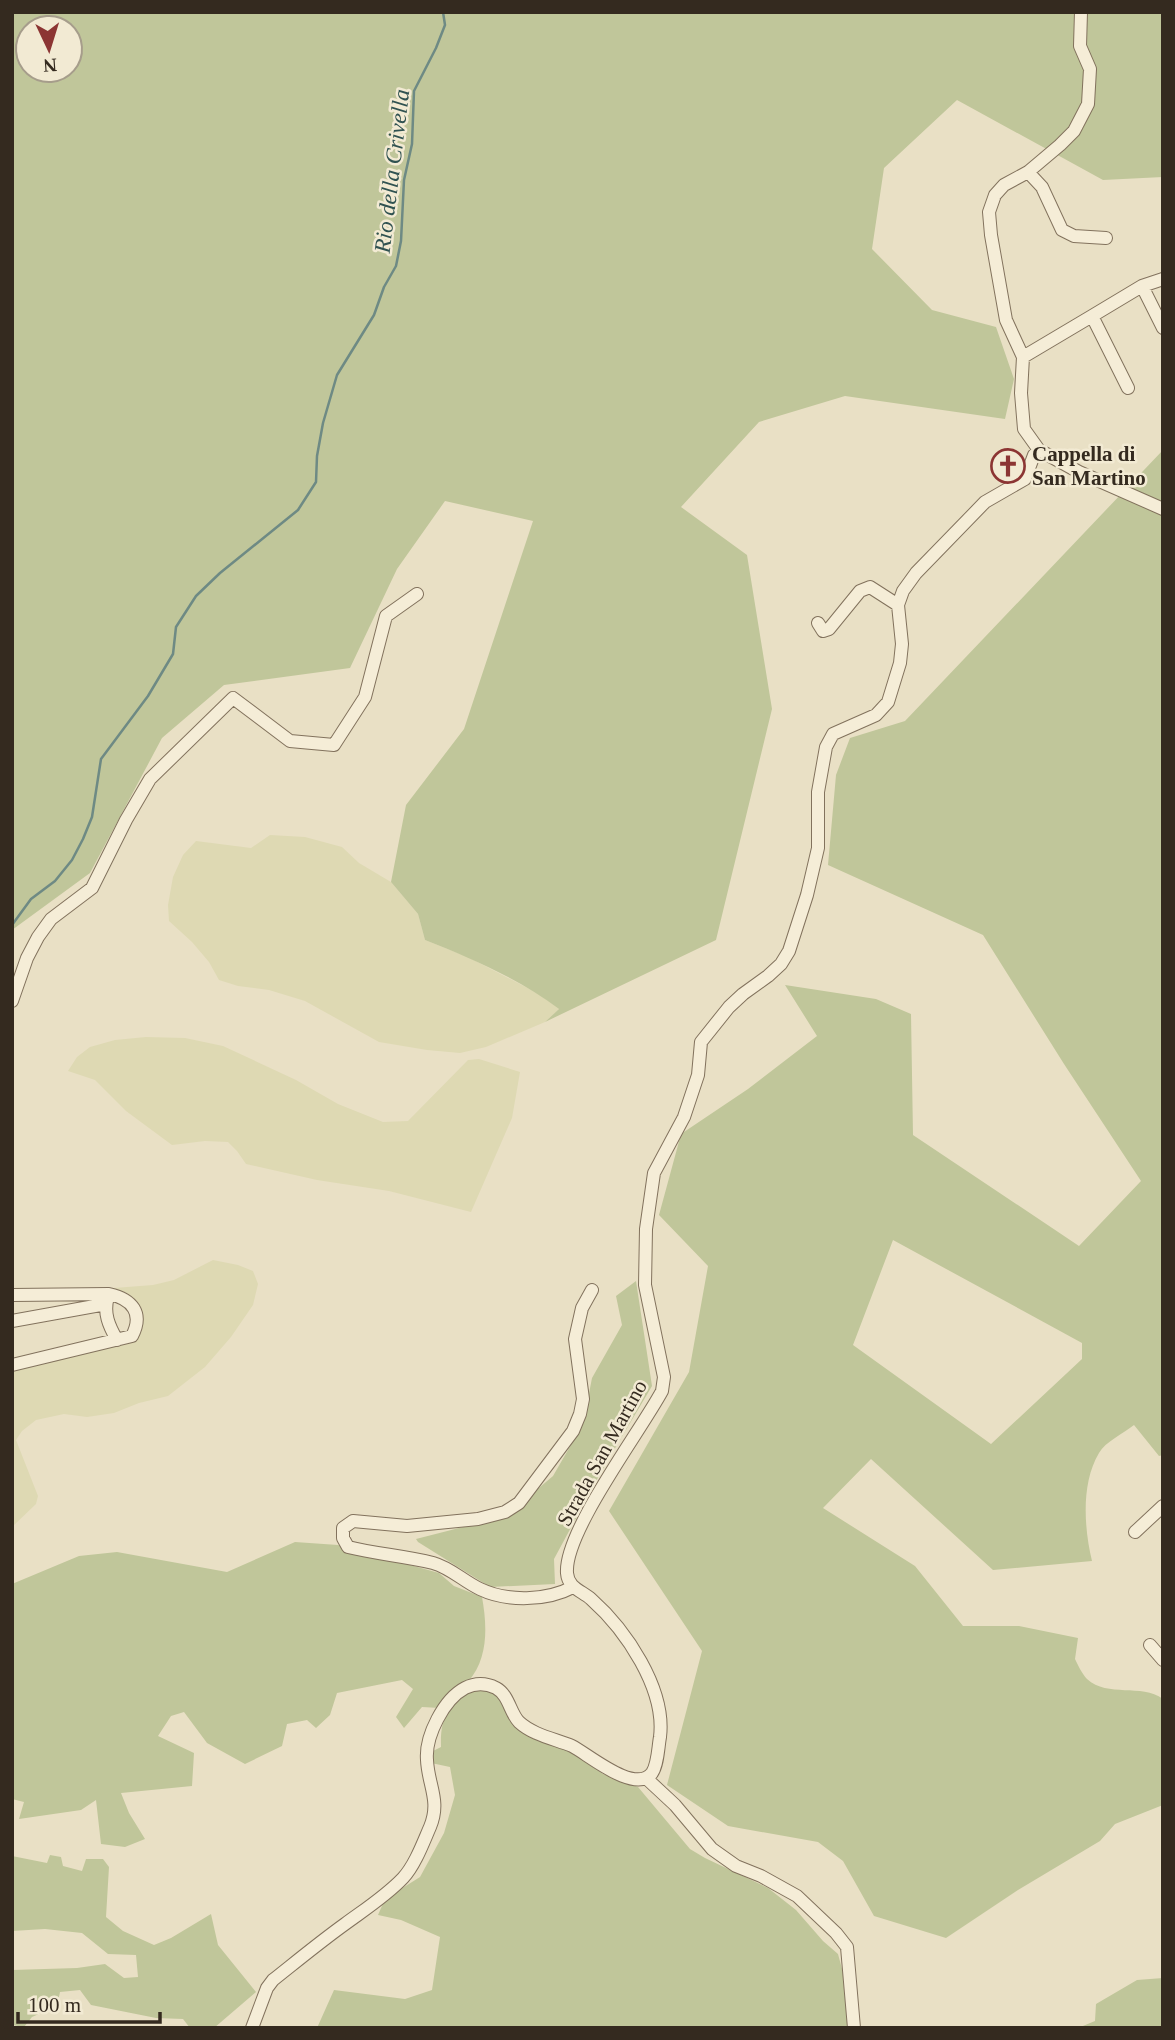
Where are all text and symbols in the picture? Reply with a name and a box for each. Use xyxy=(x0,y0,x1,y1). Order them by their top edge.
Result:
north arrow xyxy=(14,14,84,84)
text: N xyxy=(42,55,58,76)
water label: Rio della Crivella xyxy=(369,88,414,255)
place label: Cappella di San Martino xyxy=(1032,442,1146,490)
church icon: Cappella di San Martino xyxy=(989,447,1027,485)
street label: Strada San Martino xyxy=(552,1376,652,1530)
scale bar xyxy=(18,1980,159,2024)
text: 100 m xyxy=(28,1993,81,2017)

